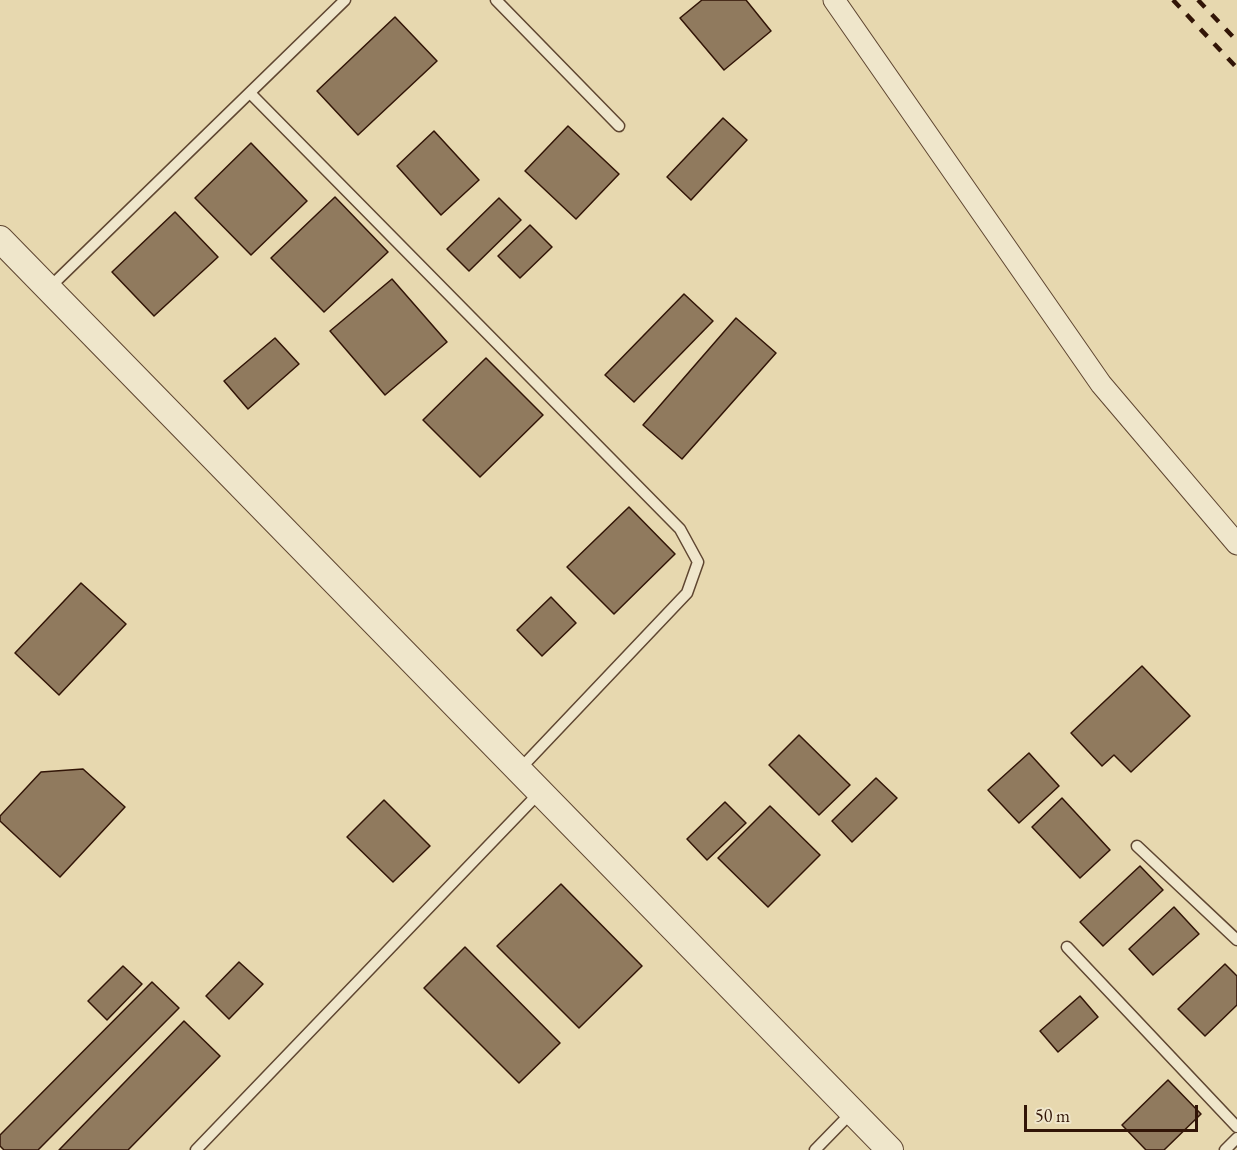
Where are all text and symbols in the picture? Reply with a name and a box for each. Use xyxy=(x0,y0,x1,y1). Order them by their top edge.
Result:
scale bar xyxy=(1027,1093,1201,1131)
text: 50 m xyxy=(1035,1104,1070,1127)

